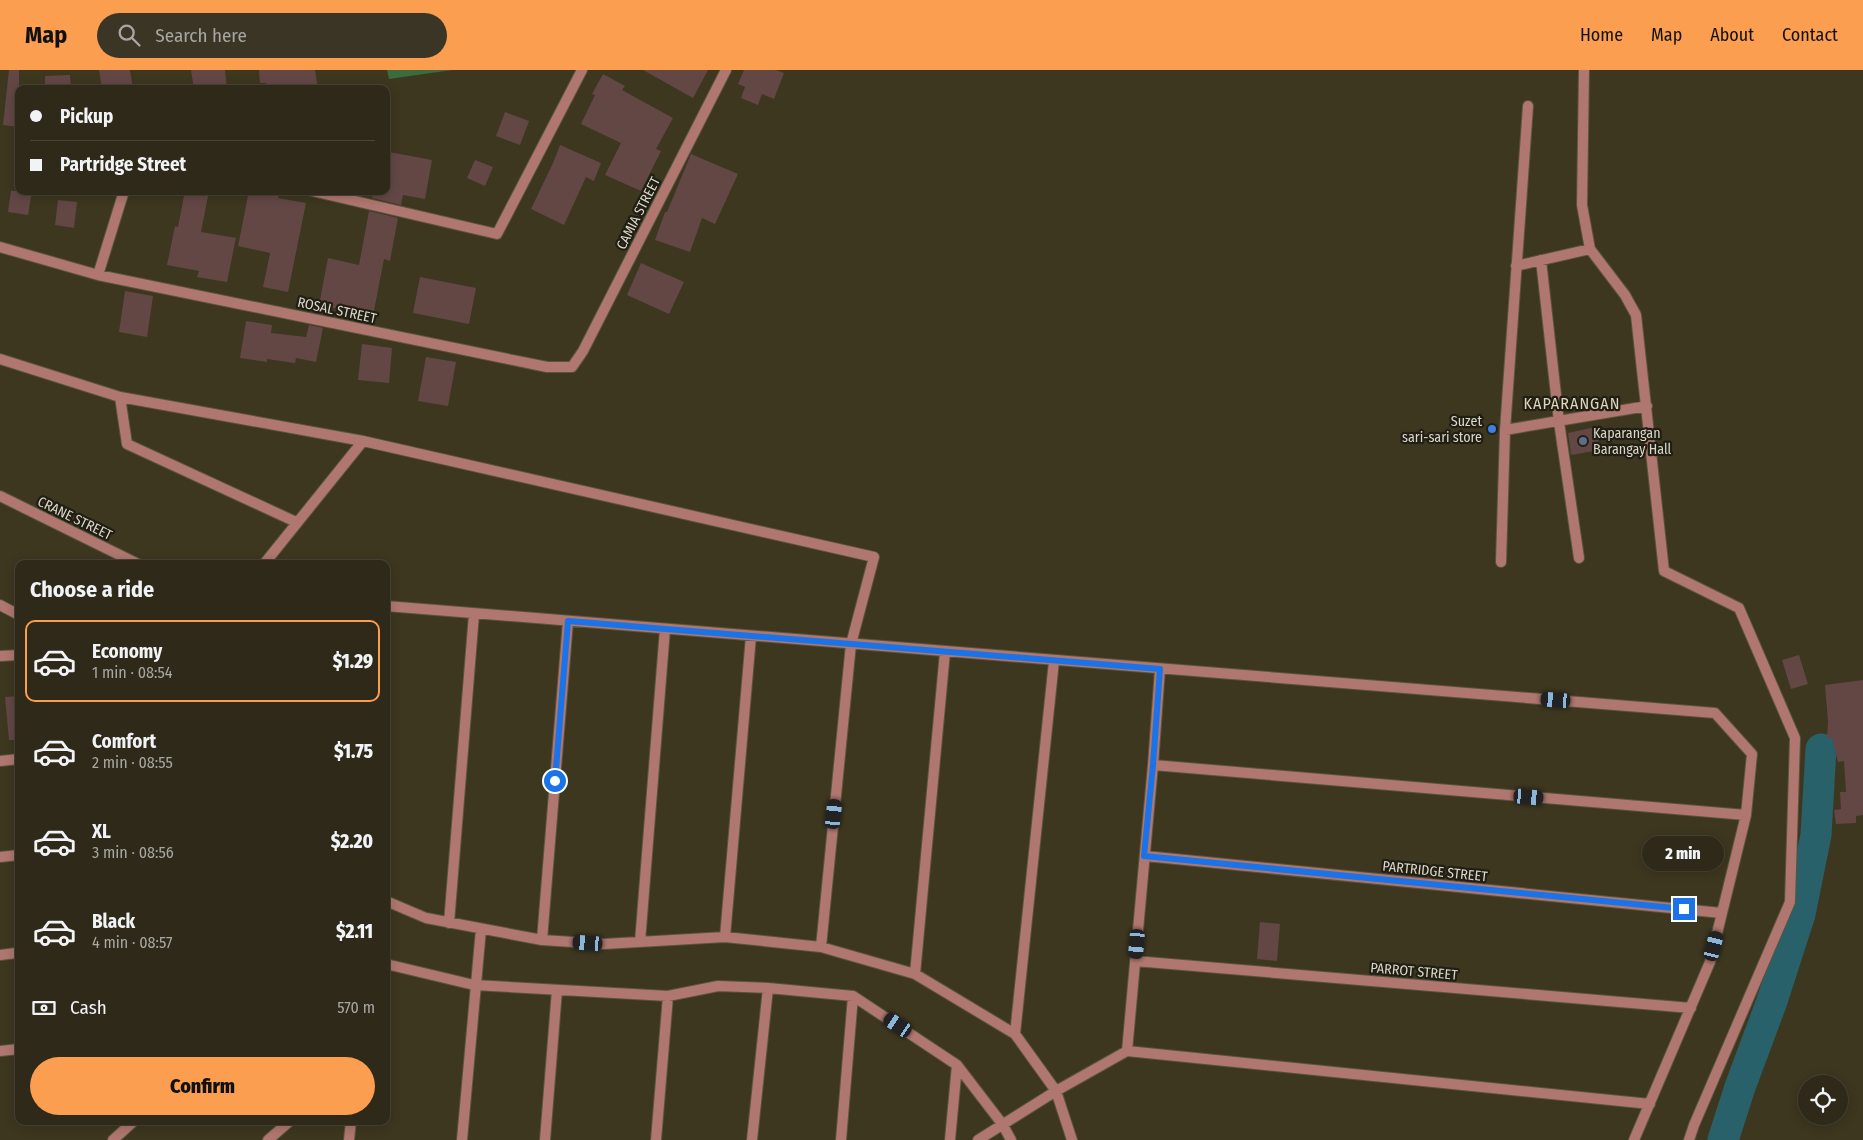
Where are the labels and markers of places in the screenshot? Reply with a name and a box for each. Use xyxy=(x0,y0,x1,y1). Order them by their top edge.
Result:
place label: Suzet sari-sari store xyxy=(1402,413,1482,446)
marker: Suzet sari-sari store xyxy=(1486,423,1498,435)
place label: Kaparangan Barangay Hall xyxy=(1593,425,1672,458)
marker: Kaparangan Barangay Hall xyxy=(1577,435,1589,447)

